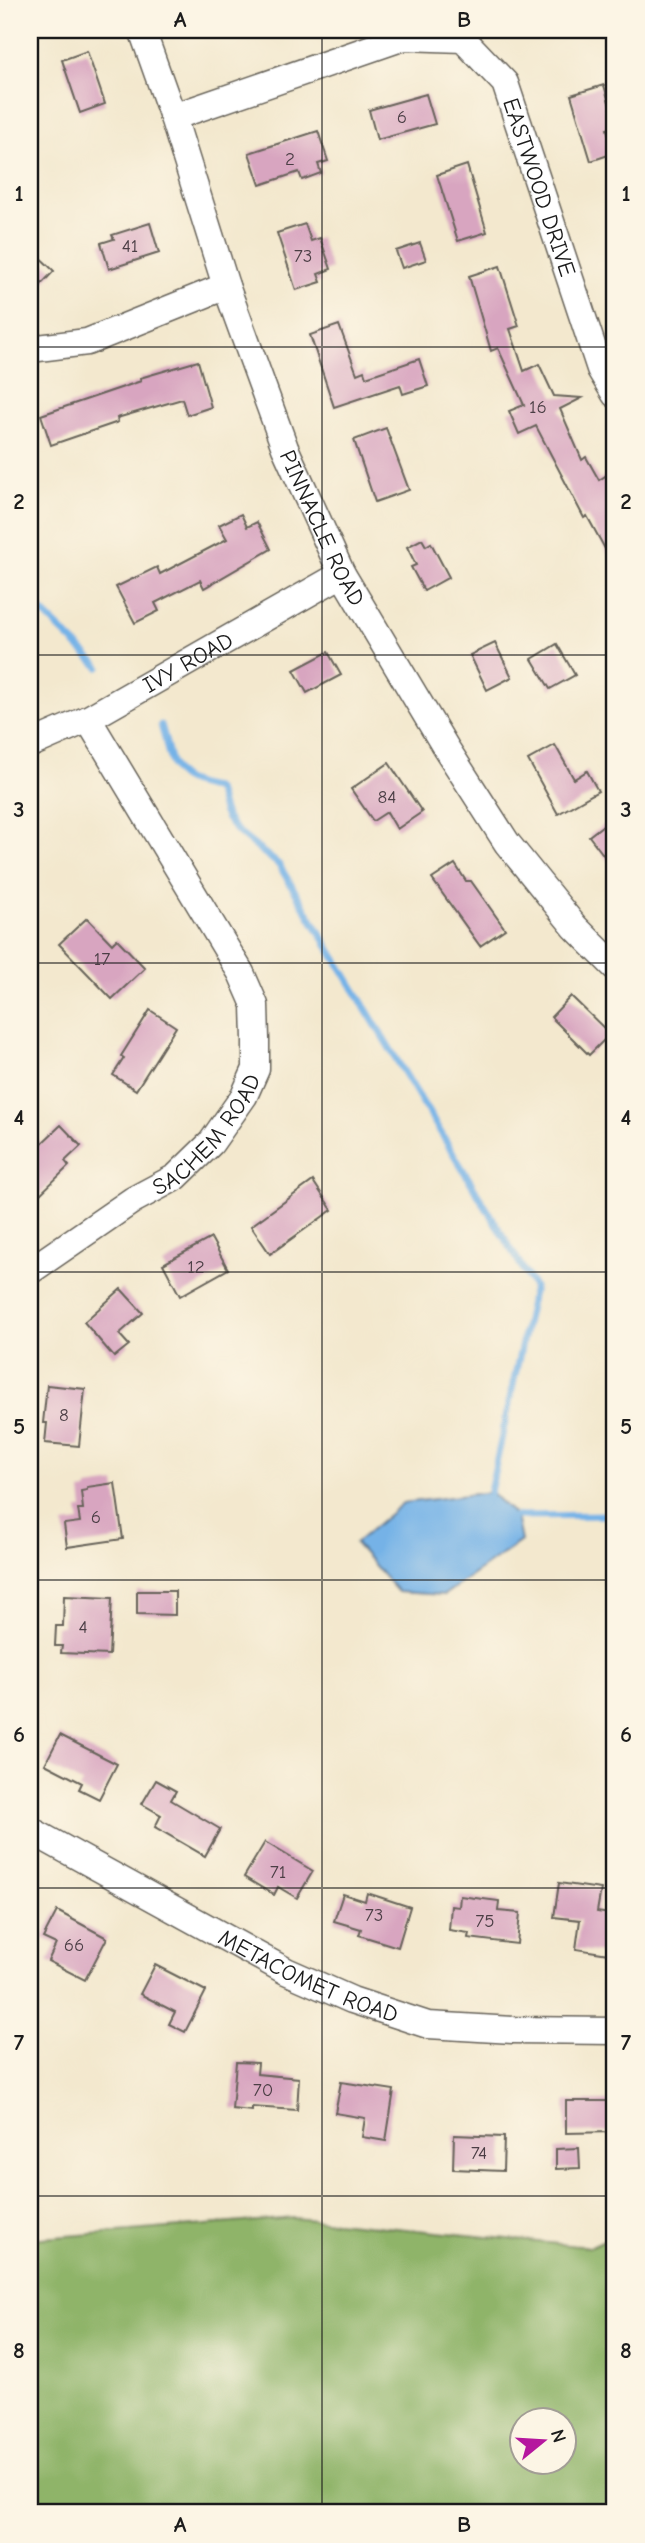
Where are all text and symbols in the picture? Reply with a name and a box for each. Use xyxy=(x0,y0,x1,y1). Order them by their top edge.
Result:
text: A xyxy=(174,6,187,33)
text: B xyxy=(457,6,471,33)
street label: EASTWOOD DRIVE xyxy=(497,94,582,280)
house number: 6 xyxy=(397,106,407,128)
house number: 2 xyxy=(285,148,295,170)
text: 1 xyxy=(14,180,24,207)
text: 1 xyxy=(621,180,631,207)
house number: 41 xyxy=(122,235,138,257)
house number: 73 xyxy=(294,245,312,267)
house number: 16 xyxy=(529,396,547,418)
street label: PINNACLE ROAD xyxy=(274,446,371,610)
text: 2 xyxy=(13,488,25,515)
text: 2 xyxy=(620,488,632,515)
street label: IVY ROAD xyxy=(138,626,237,698)
house number: 84 xyxy=(378,786,396,808)
text: 3 xyxy=(13,796,25,823)
text: 3 xyxy=(620,796,632,823)
house number: 17 xyxy=(94,948,110,970)
street label: SACHEM ROAD xyxy=(148,1070,266,1201)
text: 4 xyxy=(14,1104,25,1131)
text: 4 xyxy=(621,1104,632,1131)
house number: 12 xyxy=(187,1256,205,1278)
house number: 8 xyxy=(59,1404,69,1426)
text: 5 xyxy=(13,1413,25,1440)
text: 5 xyxy=(620,1413,632,1440)
house number: 6 xyxy=(91,1506,101,1528)
house number: 4 xyxy=(78,1616,88,1638)
text: 6 xyxy=(13,1721,25,1748)
text: 6 xyxy=(620,1721,632,1748)
house number: 71 xyxy=(270,1861,286,1883)
house number: 73 xyxy=(365,1904,383,1926)
house number: 75 xyxy=(475,1910,495,1932)
street label: METACOMET ROAD xyxy=(214,1923,402,2028)
house number: 66 xyxy=(64,1934,84,1956)
text: 7 xyxy=(14,2029,25,2056)
text: 7 xyxy=(621,2029,632,2056)
house number: 70 xyxy=(253,2079,273,2101)
house number: 74 xyxy=(471,2142,487,2164)
text: 8 xyxy=(13,2337,25,2364)
text: 8 xyxy=(620,2337,632,2364)
north arrow xyxy=(508,2406,578,2476)
text: N xyxy=(546,2427,571,2445)
text: A xyxy=(174,2511,187,2538)
text: B xyxy=(457,2511,471,2538)

